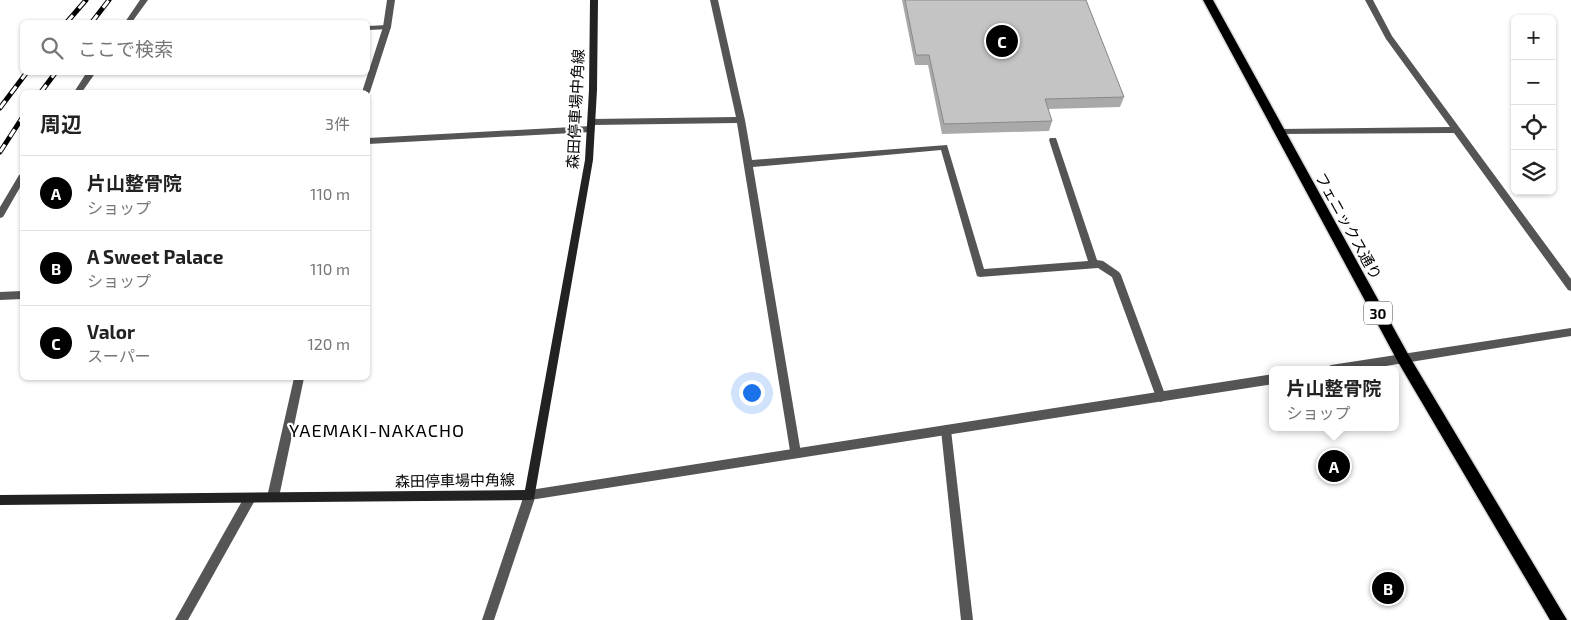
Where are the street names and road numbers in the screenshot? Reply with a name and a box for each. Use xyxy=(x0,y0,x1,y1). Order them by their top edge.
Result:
street label: 森田停車場中角線 xyxy=(563,49,587,169)
street label: フェニックス通り xyxy=(1312,169,1386,283)
road number: 30 xyxy=(1364,302,1392,324)
street label: 森田停車場中角線 xyxy=(395,470,515,490)

